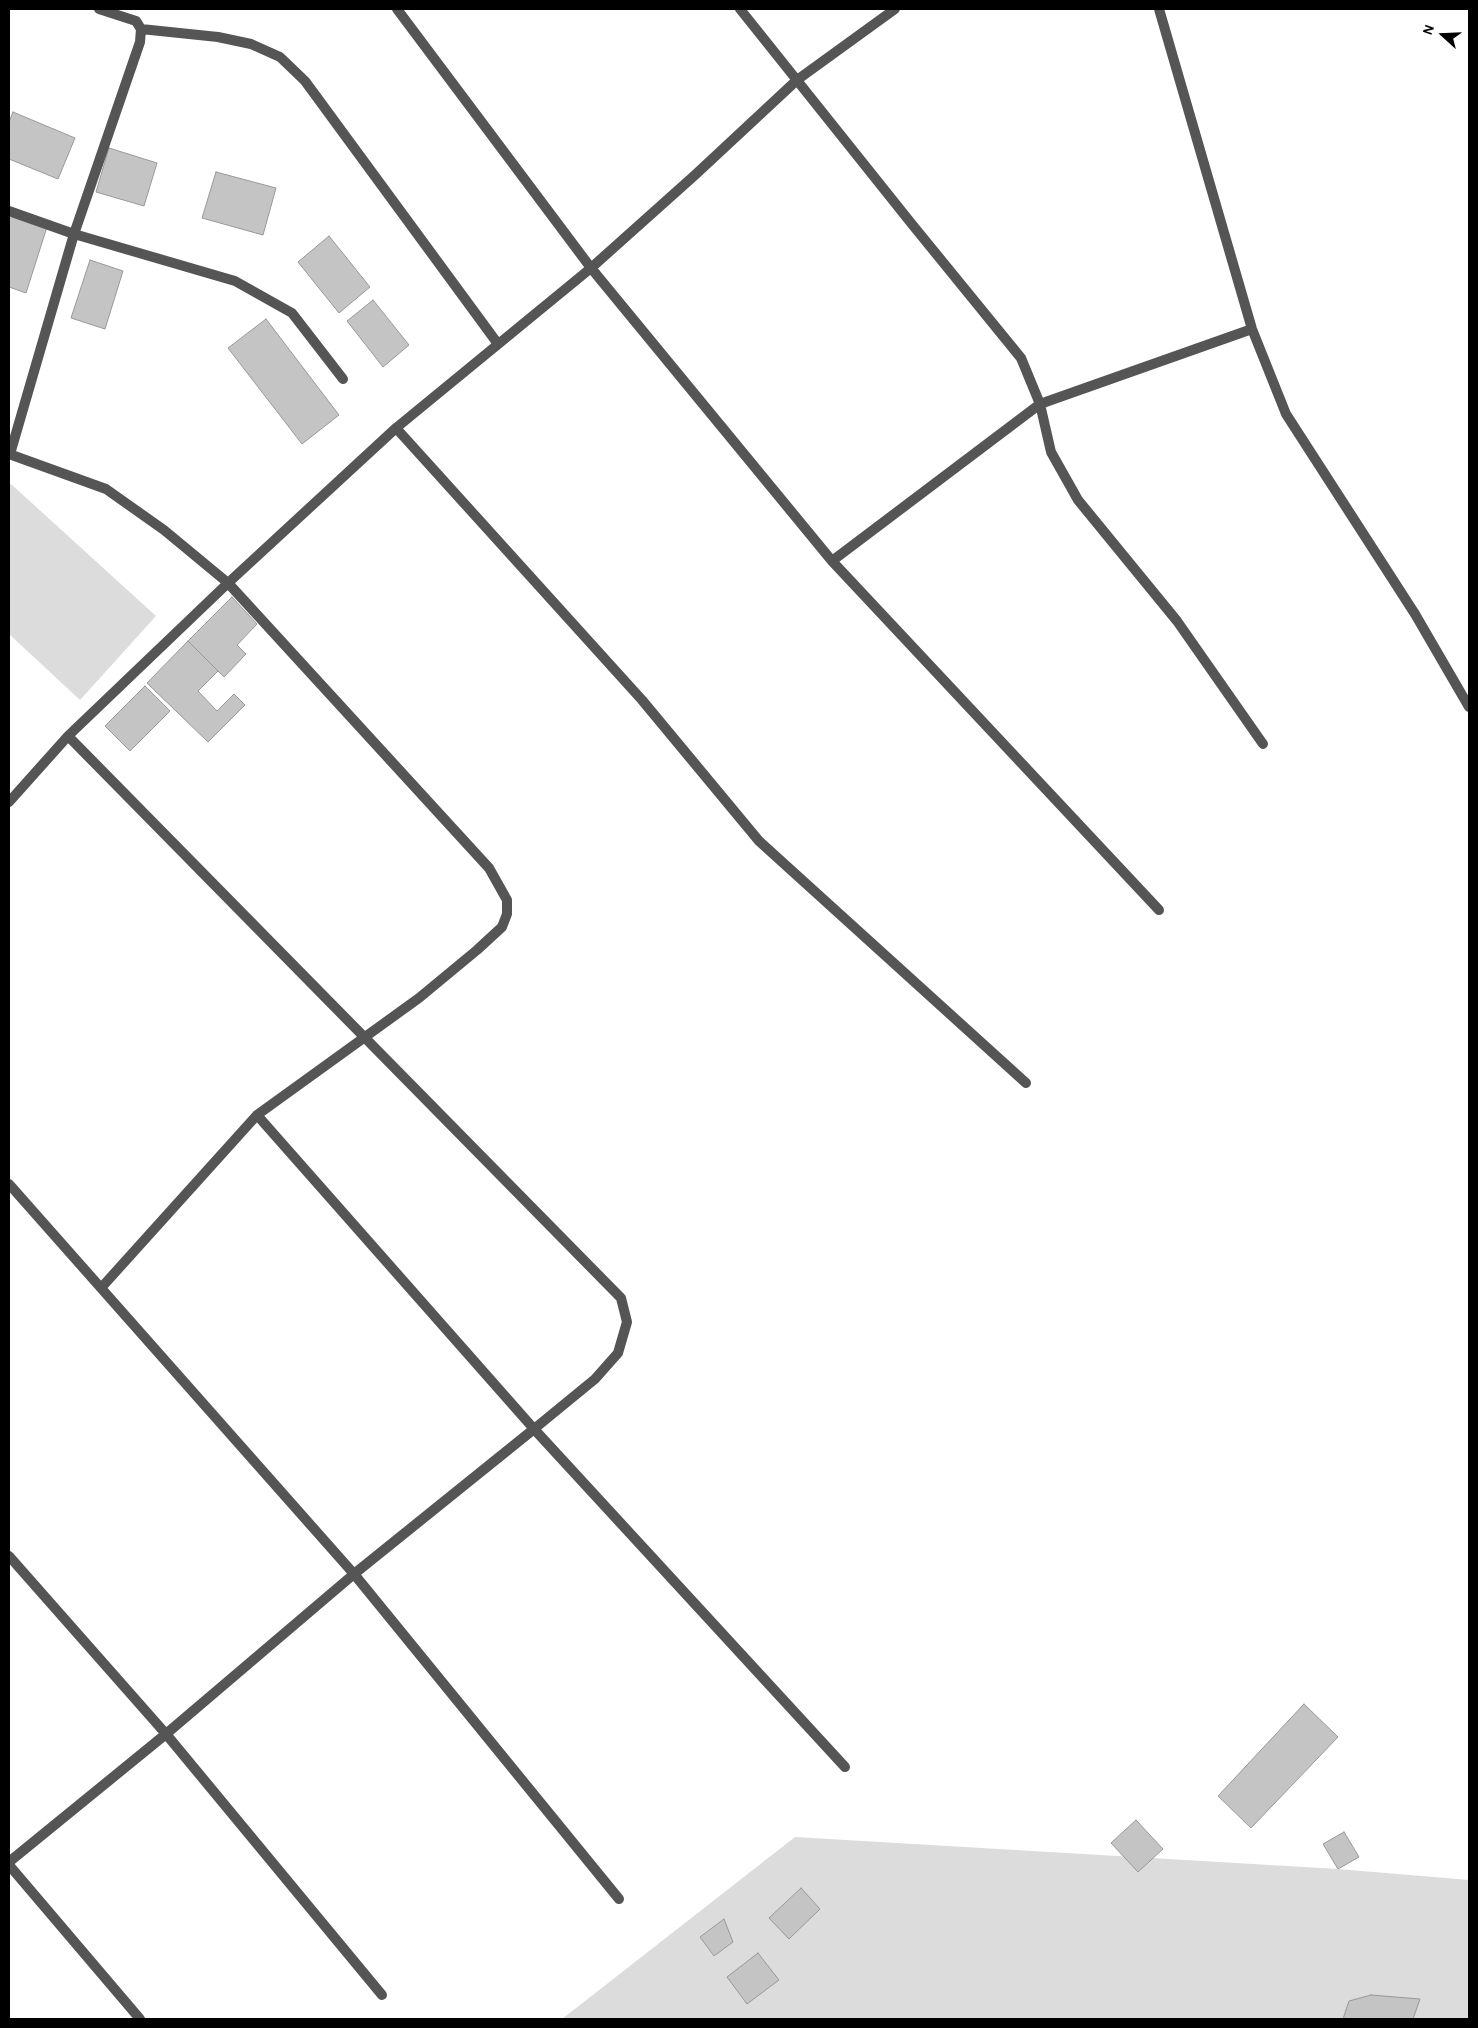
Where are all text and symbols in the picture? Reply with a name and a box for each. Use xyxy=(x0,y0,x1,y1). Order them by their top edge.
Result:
north arrow xyxy=(1418,10,1468,60)
text: N xyxy=(1419,22,1438,37)

